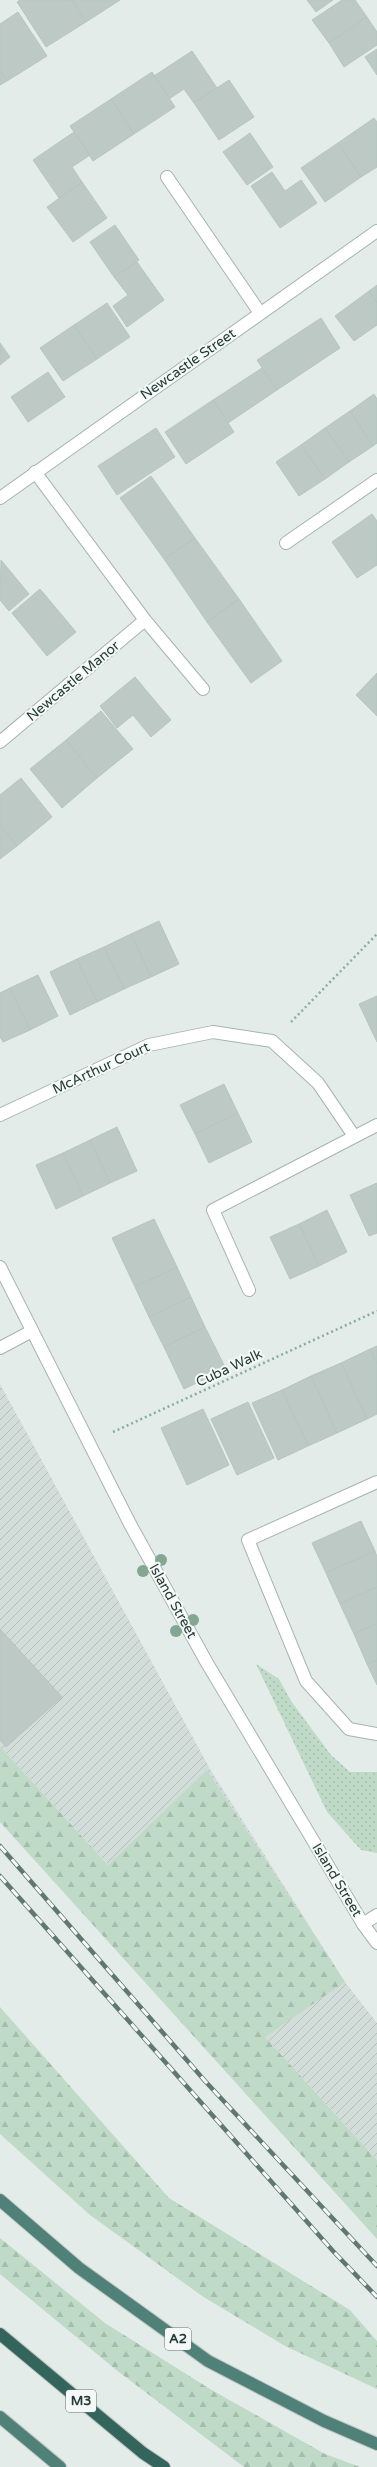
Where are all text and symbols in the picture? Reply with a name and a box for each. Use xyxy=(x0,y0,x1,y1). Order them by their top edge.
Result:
street label: Newcastle Street xyxy=(137,324,239,403)
street label: Newcastle Manor xyxy=(23,637,123,725)
street label: McArthur Court xyxy=(50,1038,153,1098)
street label: Cuba Walk xyxy=(193,1345,265,1391)
street label: Island Street xyxy=(145,1561,201,1642)
street label: Island Street xyxy=(308,1840,366,1920)
road number: A2 xyxy=(165,2328,191,2350)
road number: M3 xyxy=(66,2390,96,2412)

